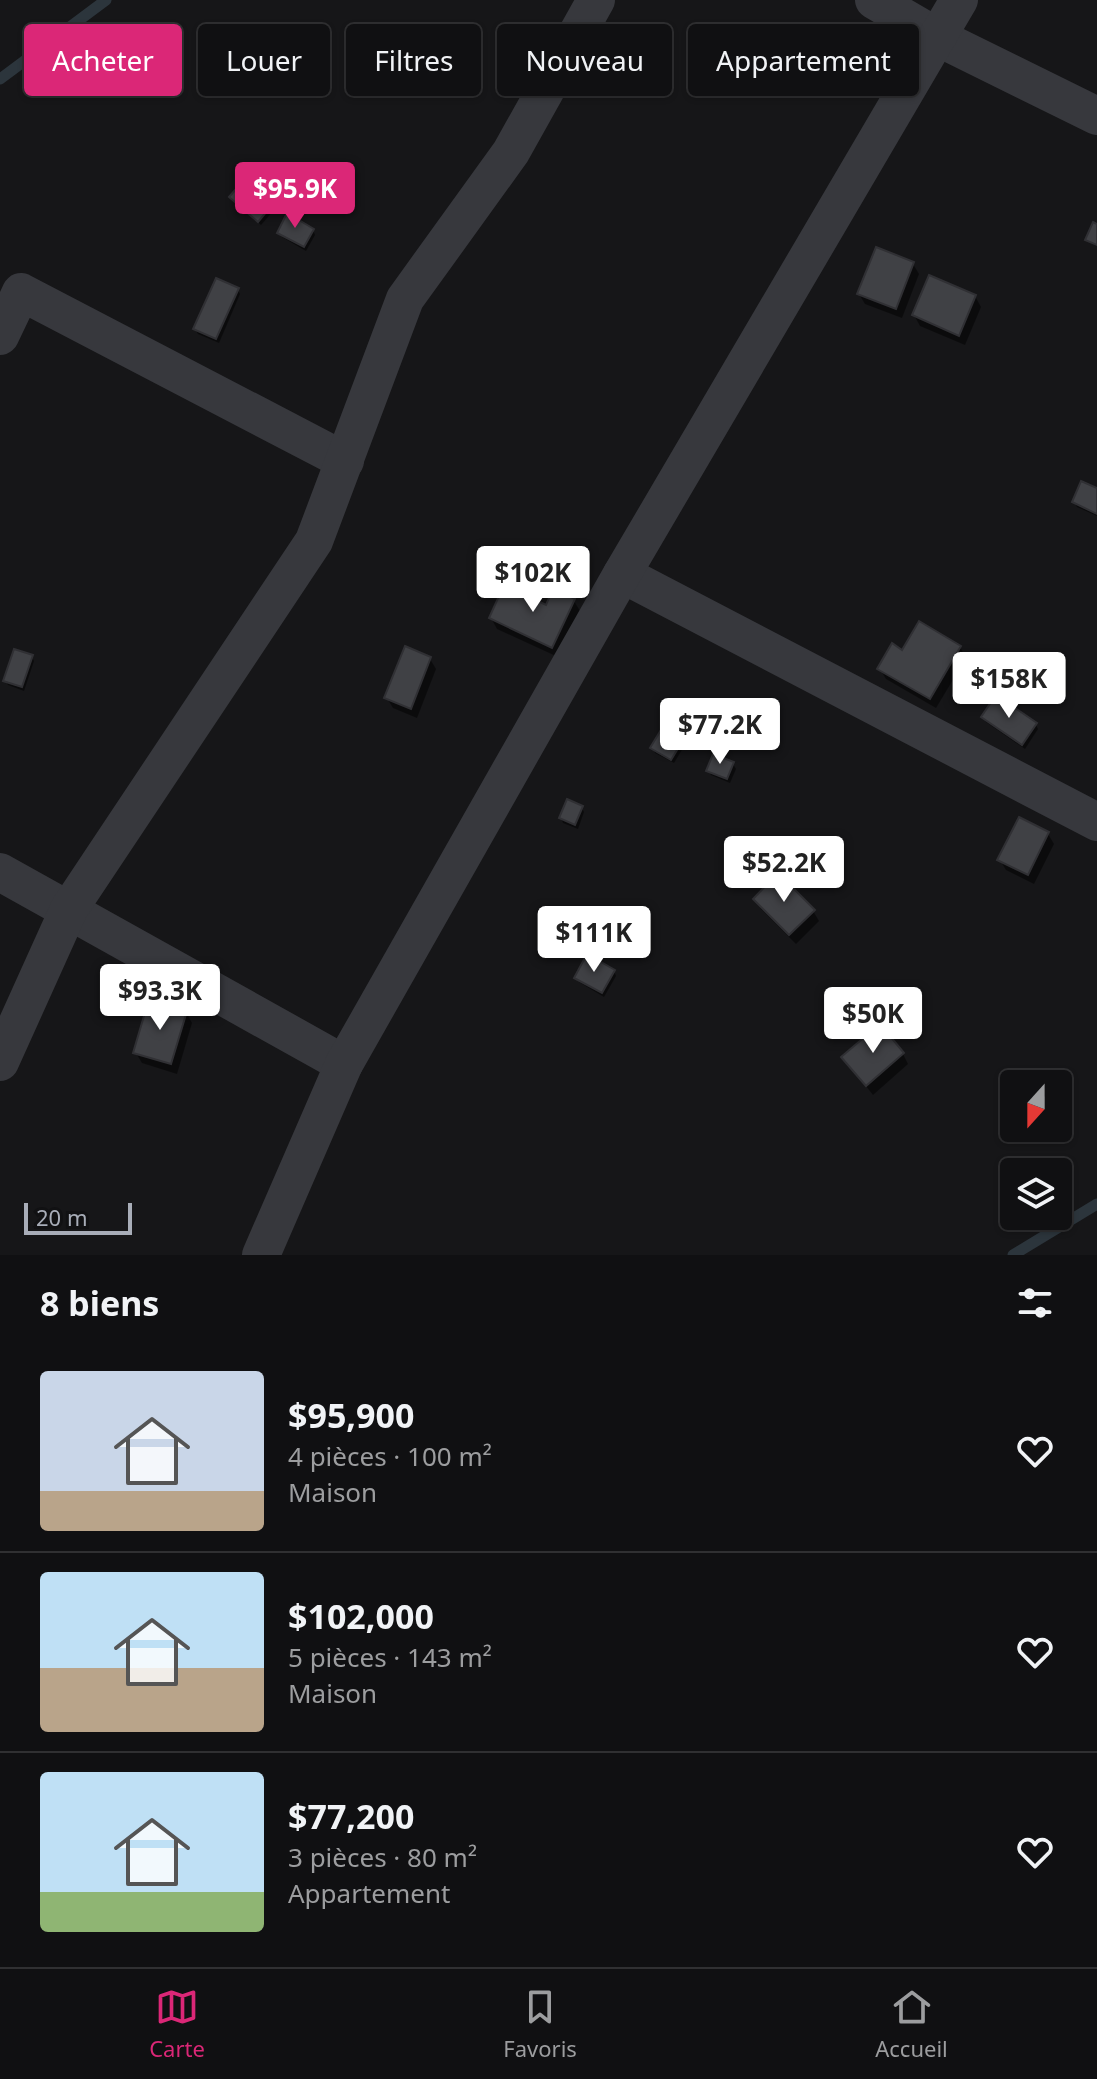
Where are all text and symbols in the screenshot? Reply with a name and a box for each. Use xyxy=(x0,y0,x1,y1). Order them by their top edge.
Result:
chip: Acheter xyxy=(24,24,182,96)
chip: Louer xyxy=(198,24,330,96)
chip: Filtres xyxy=(346,24,481,96)
chip: Nouveau xyxy=(497,24,672,96)
chip: Appartement xyxy=(688,24,919,96)
pin: $95.9K xyxy=(230,162,360,230)
text: $95.9K xyxy=(253,170,337,206)
pin: $102K xyxy=(477,546,589,614)
text: $102K xyxy=(495,554,571,590)
pin: $158K xyxy=(953,652,1065,720)
text: $158K xyxy=(971,660,1047,696)
pin: $77.2K xyxy=(655,698,785,766)
text: $77.2K xyxy=(678,706,762,742)
pin: $52.2K xyxy=(719,836,849,904)
text: $52.2K xyxy=(742,844,826,880)
pin: $111K xyxy=(538,906,650,974)
text: $111K xyxy=(556,914,632,950)
pin: $93.3K xyxy=(95,964,225,1032)
text: $93.3K xyxy=(118,972,202,1008)
pin: $50K xyxy=(826,987,920,1055)
text: $50K xyxy=(842,995,904,1031)
north arrow xyxy=(1000,1070,1072,1142)
map controls xyxy=(1000,1070,1072,1230)
button: layers xyxy=(1000,1158,1072,1230)
scale bar xyxy=(24,1199,132,1235)
text: 20 m xyxy=(36,1202,87,1232)
text: 8 biens xyxy=(40,1280,159,1326)
icon: filters xyxy=(1013,1281,1057,1325)
text: $95,900 xyxy=(288,1392,414,1438)
icon: home xyxy=(104,1403,200,1499)
icon: heart xyxy=(1013,1429,1057,1473)
text: 4 pièces · 100 m² xyxy=(288,1438,492,1474)
text: Maison xyxy=(288,1474,377,1510)
text: $102,000 xyxy=(288,1593,434,1639)
icon: home xyxy=(104,1604,200,1700)
icon: heart xyxy=(1013,1630,1057,1674)
text: 5 pièces · 143 m² xyxy=(288,1639,492,1675)
text: Maison xyxy=(288,1675,377,1711)
text: $77,200 xyxy=(288,1793,414,1839)
icon: home xyxy=(104,1804,200,1900)
icon: heart xyxy=(1013,1830,1057,1874)
text: 3 pièces · 80 m² xyxy=(288,1839,477,1875)
text: Appartement xyxy=(288,1875,450,1911)
tab: Carte xyxy=(149,1985,205,2063)
tab: Favoris xyxy=(503,1985,577,2063)
tab: Accueil xyxy=(875,1985,948,2063)

